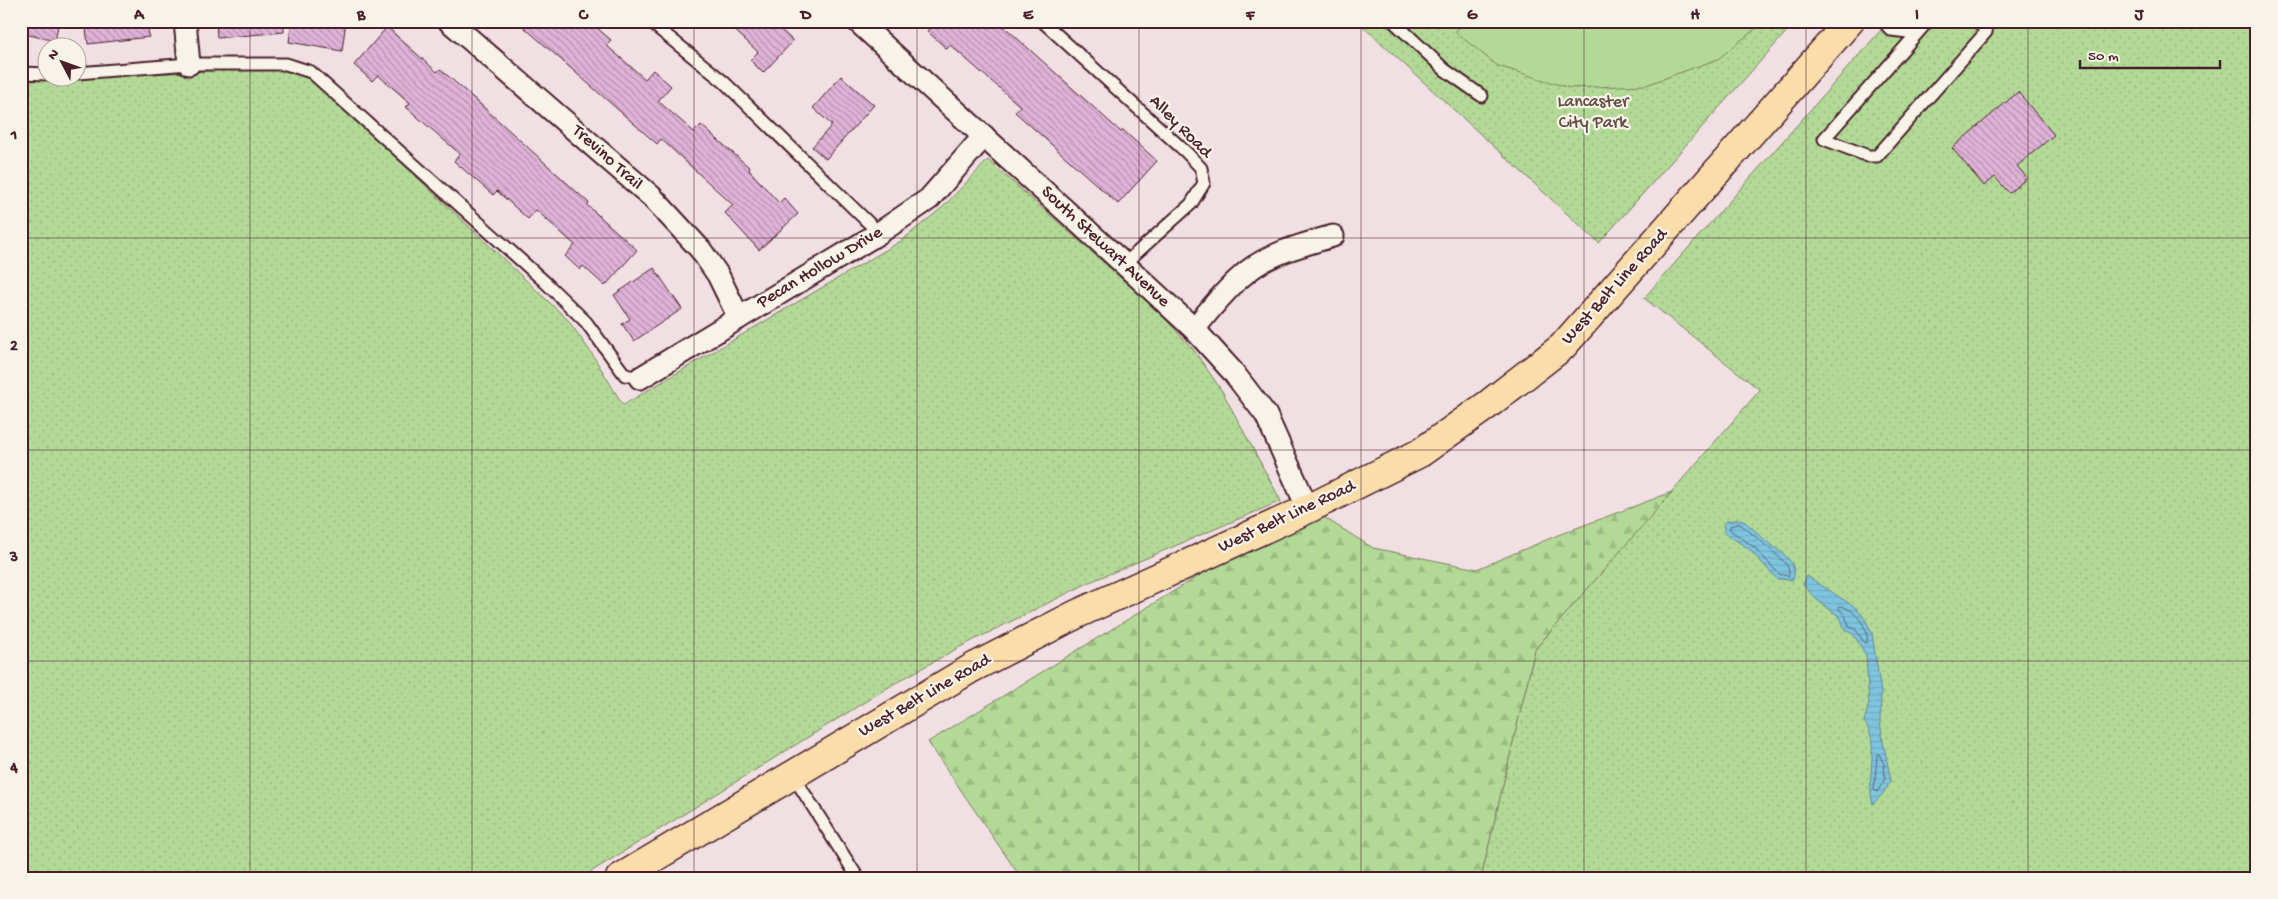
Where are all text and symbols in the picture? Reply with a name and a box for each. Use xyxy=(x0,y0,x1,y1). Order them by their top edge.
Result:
text: A xyxy=(133,7,145,26)
text: B xyxy=(356,7,366,26)
text: C xyxy=(578,7,589,26)
text: D xyxy=(799,7,812,26)
text: E xyxy=(1023,7,1034,26)
text: F xyxy=(1245,7,1256,26)
text: G xyxy=(1467,7,1478,26)
text: H xyxy=(1690,7,1700,26)
text: I xyxy=(1915,7,1919,26)
text: J xyxy=(2134,7,2145,26)
north arrow xyxy=(38,38,88,88)
scale bar xyxy=(2080,38,2220,70)
text: N xyxy=(45,46,63,64)
text: 50 m xyxy=(2088,48,2119,66)
street label: Alley Road xyxy=(1144,91,1217,164)
park label: Lancaster City Park xyxy=(1558,92,1630,134)
street label: Trevino Trail xyxy=(567,120,647,195)
text: 1 xyxy=(10,127,17,146)
street label: South Stewart Avenue xyxy=(1036,182,1174,313)
street label: Pecan Hollow Drive xyxy=(753,222,887,314)
street label: West Belt Line Road xyxy=(1557,224,1674,349)
text: 2 xyxy=(10,338,18,357)
street label: West Belt Line Road xyxy=(1215,475,1360,558)
text: 3 xyxy=(9,549,18,568)
street label: West Belt Line Road xyxy=(855,649,996,742)
text: 4 xyxy=(9,760,18,779)

